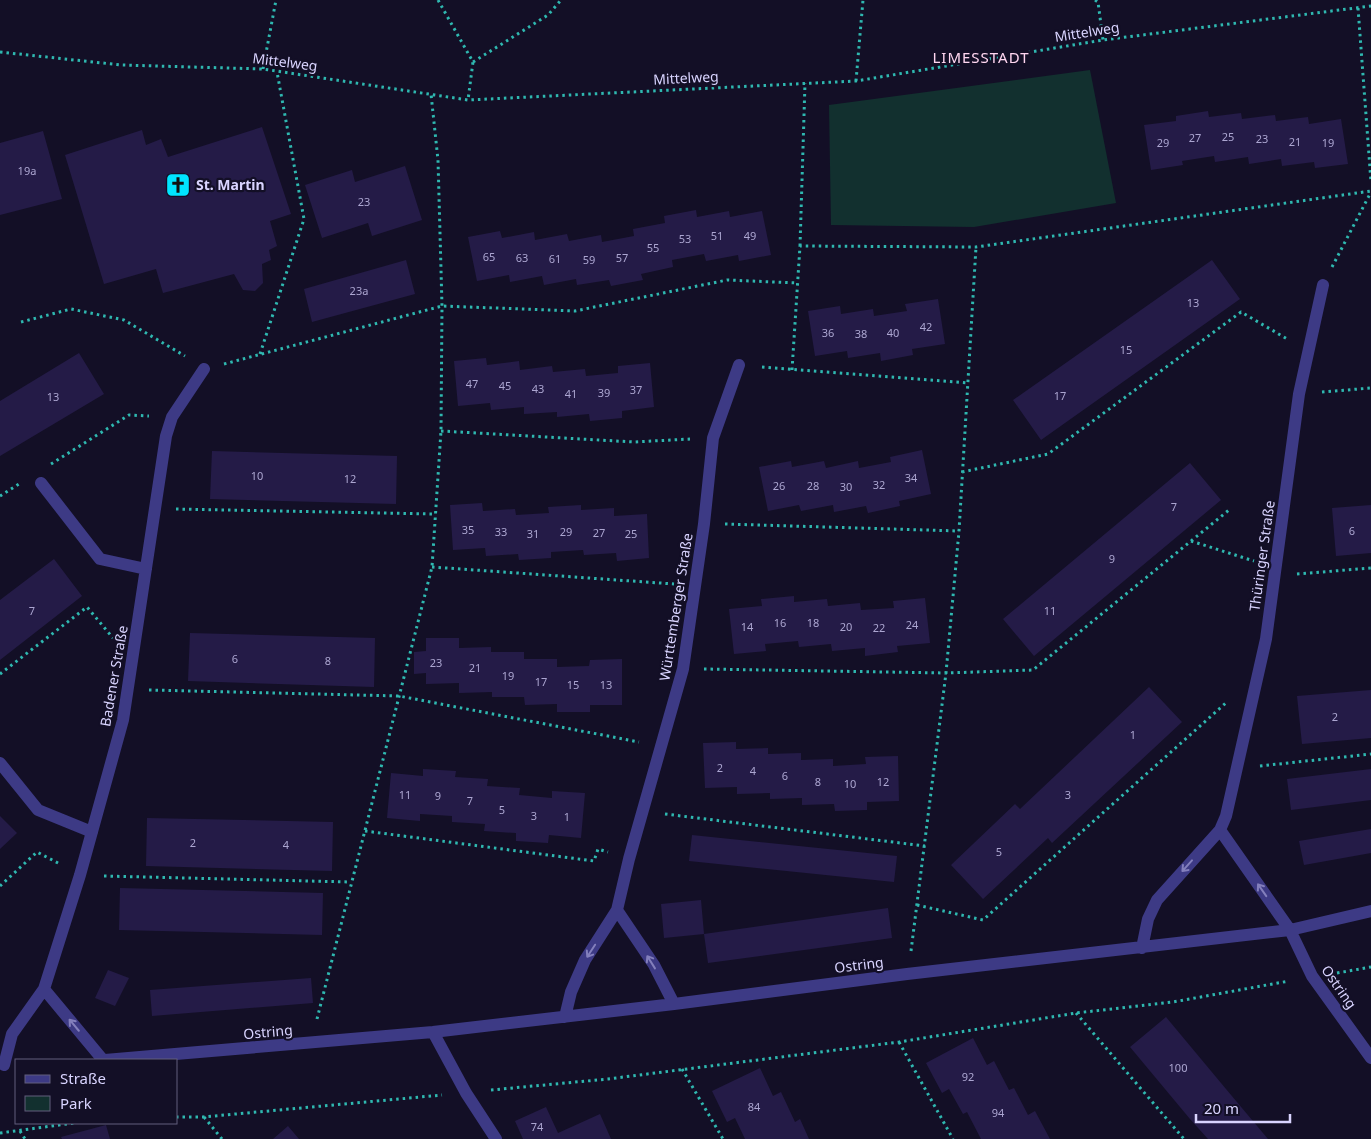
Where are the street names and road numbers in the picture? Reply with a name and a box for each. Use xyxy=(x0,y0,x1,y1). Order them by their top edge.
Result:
street label: Mittelweg xyxy=(1053,17,1121,46)
street label: Mittelweg xyxy=(251,48,319,75)
street label: Mittelweg xyxy=(653,66,719,89)
street label: Thüringer Straße xyxy=(1244,499,1279,613)
street label: Württemberger Straße xyxy=(654,532,697,682)
street label: Badener Straße xyxy=(95,624,132,728)
street label: Ostring xyxy=(833,952,885,977)
street label: Ostring xyxy=(1317,961,1361,1012)
street label: Ostring xyxy=(243,1020,293,1043)

